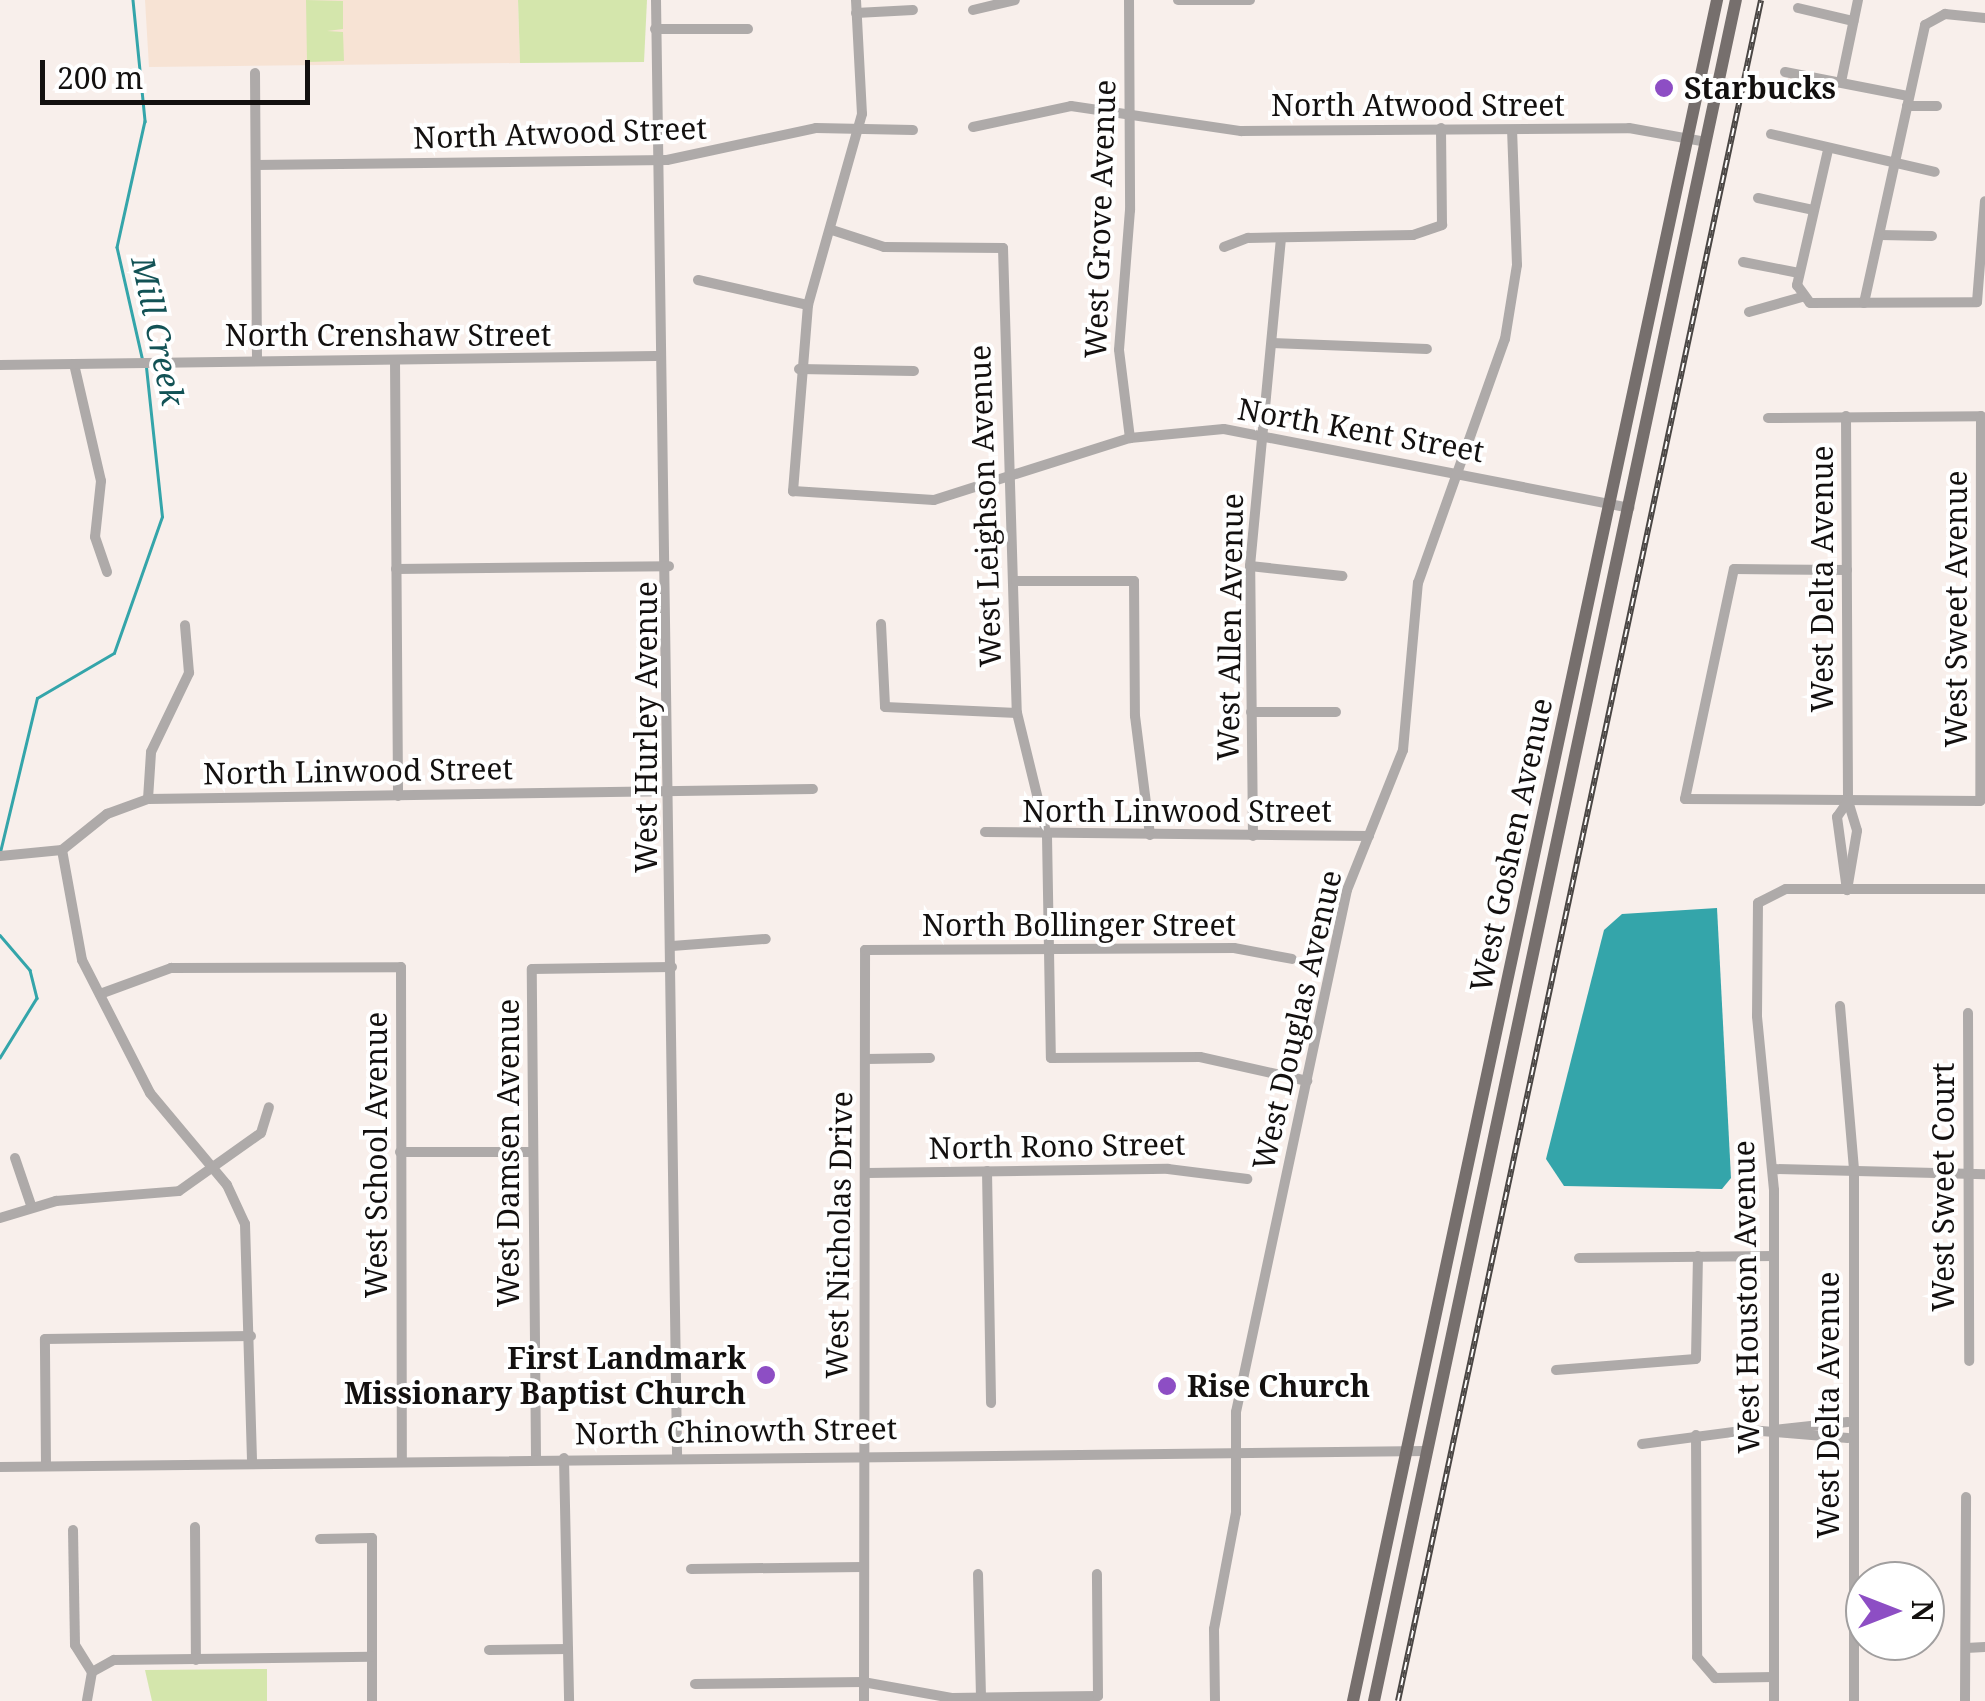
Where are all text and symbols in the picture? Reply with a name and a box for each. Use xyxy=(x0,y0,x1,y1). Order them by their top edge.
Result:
scale bar xyxy=(45,40,315,102)
text: 200 m xyxy=(57,57,143,98)
place label: Starbucks xyxy=(1684,70,1836,106)
marker: Starbucks xyxy=(1653,77,1675,99)
street label: West Grove Avenue xyxy=(1077,79,1123,359)
street label: North Atwood Street xyxy=(1271,87,1565,123)
street label: North Atwood Street xyxy=(413,110,707,156)
water label: Mill Creek xyxy=(123,253,193,409)
street label: North Crenshaw Street xyxy=(225,317,551,353)
street label: West Leighson Avenue xyxy=(961,344,1009,668)
street label: North Kent Street xyxy=(1235,391,1487,469)
street label: West Delta Avenue xyxy=(1804,445,1840,713)
street label: West Sweet Avenue xyxy=(1938,470,1974,748)
street label: West Allen Avenue xyxy=(1210,493,1250,761)
street label: West Hurley Avenue xyxy=(628,581,664,873)
street label: West Goshen Avenue xyxy=(1462,695,1560,995)
street label: North Linwood Street xyxy=(203,750,513,792)
street label: North Linwood Street xyxy=(1022,793,1332,829)
street label: West Douglas Avenue xyxy=(1245,867,1349,1173)
street label: North Bollinger Street xyxy=(922,907,1236,943)
street label: West Damsen Avenue xyxy=(490,999,526,1307)
street label: West School Avenue xyxy=(358,1012,394,1298)
street label: West Sweet Court xyxy=(1925,1062,1961,1312)
street label: West Nicholas Drive xyxy=(818,1091,860,1379)
street label: North Rono Street xyxy=(928,1126,1186,1166)
street label: West Houston Avenue xyxy=(1725,1140,1767,1454)
street label: West Delta Avenue xyxy=(1810,1271,1846,1539)
place label: First Landmark Missionary Baptist Church xyxy=(344,1340,746,1410)
marker: First Landmark Missionary Baptist Church xyxy=(755,1364,777,1386)
place label: Rise Church xyxy=(1187,1368,1370,1404)
marker: Rise Church xyxy=(1156,1375,1178,1397)
street label: North Chinowth Street xyxy=(575,1410,897,1452)
north arrow xyxy=(1845,1561,1945,1661)
text: N xyxy=(1904,1600,1942,1622)

